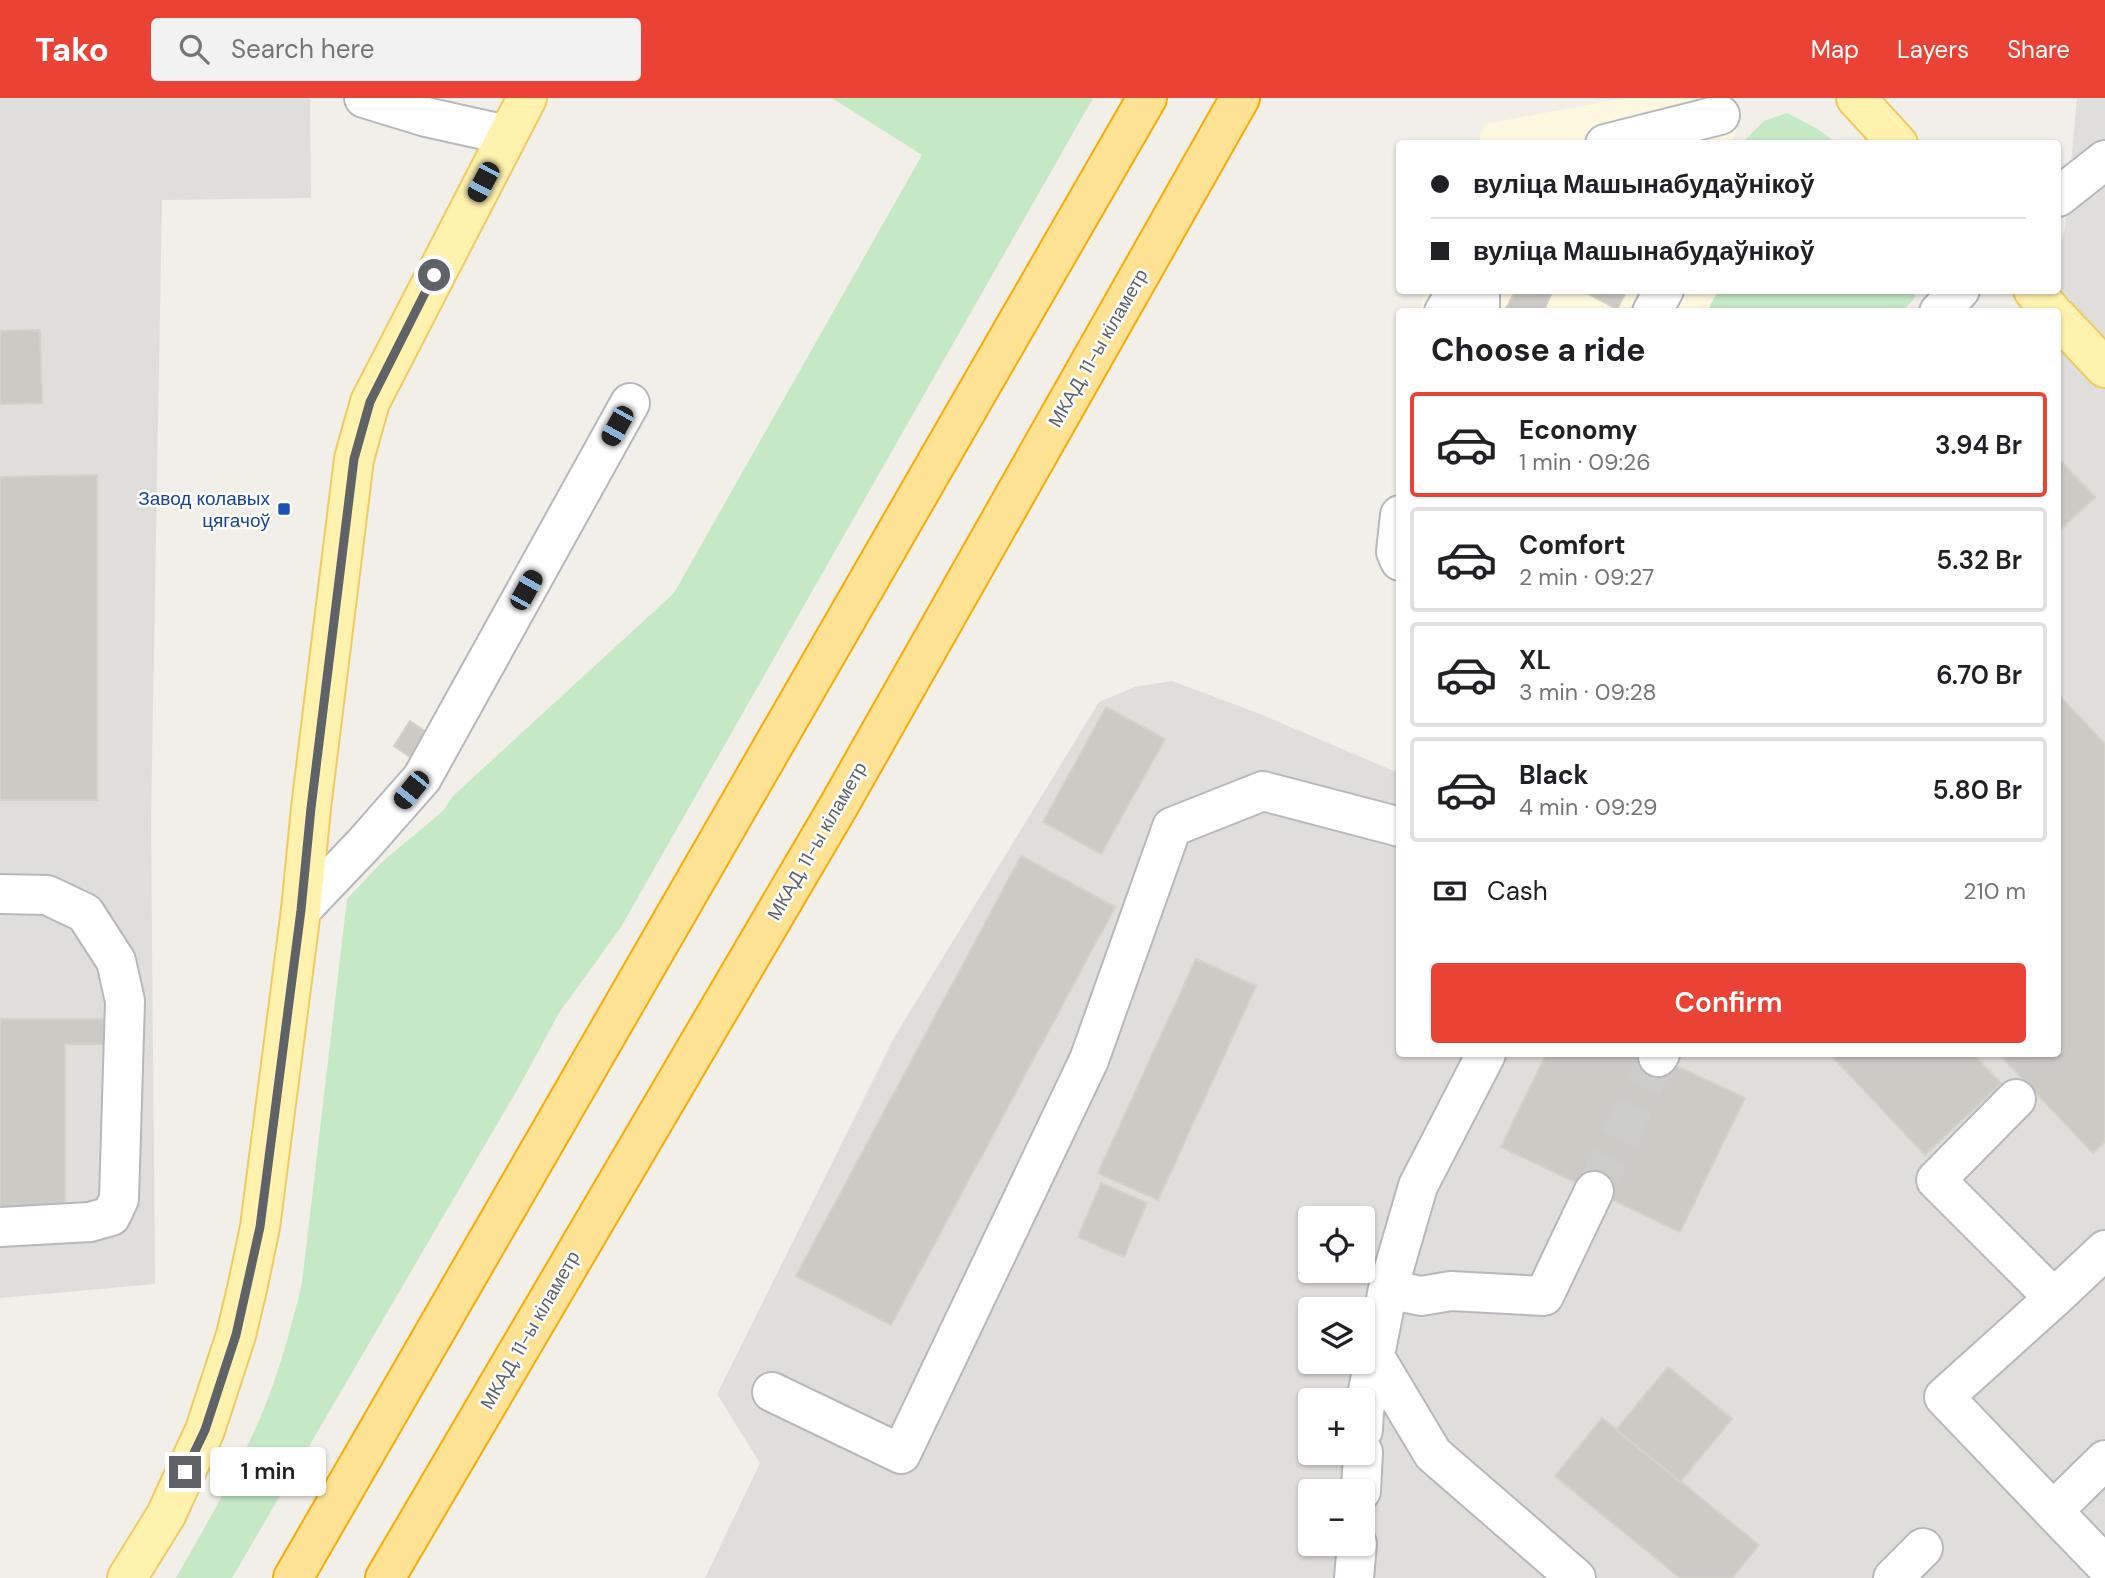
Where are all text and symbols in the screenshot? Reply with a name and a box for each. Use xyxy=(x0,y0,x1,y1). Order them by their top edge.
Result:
search box xyxy=(151,18,641,81)
text: Tako xyxy=(35,28,109,71)
icon: search xyxy=(175,30,213,68)
text: Search here xyxy=(231,32,374,66)
text: Map xyxy=(1811,34,1859,65)
text: Layers xyxy=(1897,34,1969,65)
text: Share xyxy=(2007,34,2070,65)
car xyxy=(464,159,503,205)
text: вуліца Машынабудаўнікоў xyxy=(1473,167,1814,201)
text: вуліца Машынабудаўнікоў xyxy=(1473,234,1814,268)
route start xyxy=(418,259,450,291)
street label: МКАД, 11-ы кіламетр xyxy=(1042,264,1154,432)
text: Choose a ride xyxy=(1431,329,1646,371)
car xyxy=(598,403,637,449)
icon: car xyxy=(1435,413,1498,476)
text: Economy xyxy=(1519,413,1637,447)
text: 3.94 Br xyxy=(1935,428,2022,462)
text: 1 min · 09:26 xyxy=(1519,447,1651,477)
place label: Завод колавых цягачоў xyxy=(138,486,270,533)
marker: Завод колавых цягачоў xyxy=(276,501,292,517)
icon: car xyxy=(1435,528,1498,591)
text: Comfort xyxy=(1519,528,1625,562)
text: 5.32 Br xyxy=(1936,543,2022,577)
text: 2 min · 09:27 xyxy=(1519,562,1654,592)
car xyxy=(507,567,546,613)
icon: car xyxy=(1435,643,1498,706)
text: XL xyxy=(1519,643,1551,677)
text: 6.70 Br xyxy=(1936,658,2022,692)
text: 3 min · 09:28 xyxy=(1519,677,1656,707)
street label: МКАД, 11-ы кіламетр xyxy=(761,757,873,925)
icon: car xyxy=(1435,758,1498,821)
text: Black xyxy=(1519,758,1589,792)
car xyxy=(390,767,433,813)
text: 5.80 Br xyxy=(1932,773,2022,807)
text: 4 min · 09:29 xyxy=(1519,792,1657,822)
icon: cash xyxy=(1431,872,1469,910)
text: Cash xyxy=(1487,874,1548,908)
text: 210 m xyxy=(1963,876,2026,906)
button: Confirm xyxy=(1431,963,2026,1043)
map controls xyxy=(1298,1206,1375,1556)
button: locate xyxy=(1298,1206,1375,1283)
street label: МКАД, 11-ы кіламетр xyxy=(474,1246,586,1414)
button: layers xyxy=(1298,1297,1375,1374)
button: + xyxy=(1298,1388,1375,1465)
callout: 1 min xyxy=(210,1448,325,1496)
route end xyxy=(169,1456,201,1488)
text: 1 min xyxy=(241,1456,295,1486)
button: − xyxy=(1298,1479,1375,1556)

